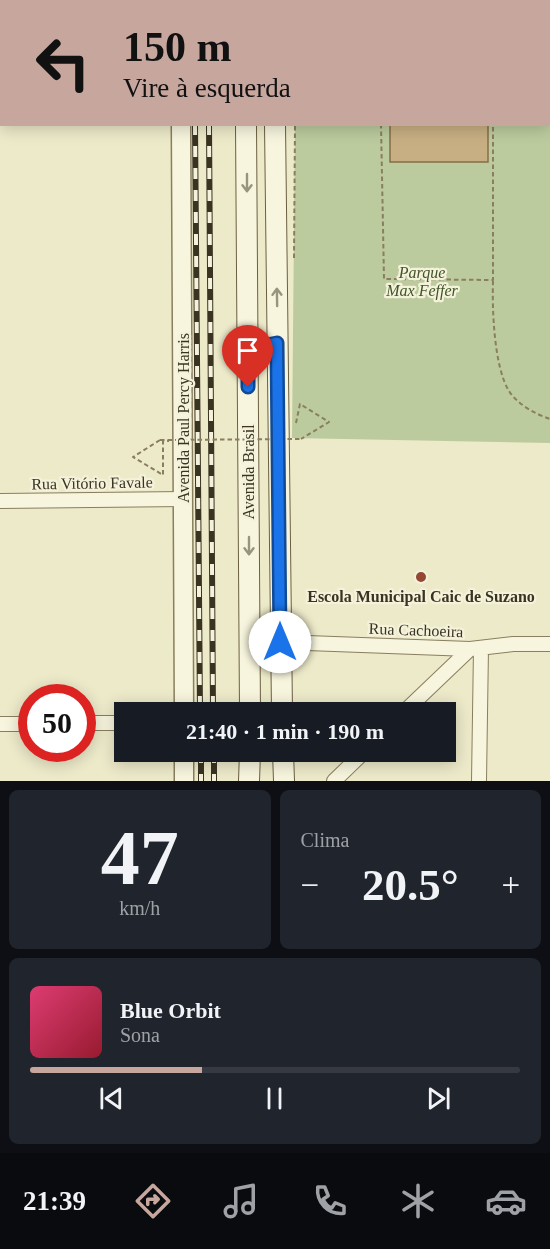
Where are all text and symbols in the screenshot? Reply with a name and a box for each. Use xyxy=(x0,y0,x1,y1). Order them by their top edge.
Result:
icon: left xyxy=(24,24,102,102)
text: 150 m xyxy=(123,24,232,70)
text: Vire à esquerda xyxy=(123,73,291,103)
one-way arrow xyxy=(241,172,253,192)
park label: Parque Max Feffer xyxy=(385,264,459,300)
one-way arrow xyxy=(271,288,283,308)
pin xyxy=(222,325,273,387)
street label: Avenida Paul Percy Harris xyxy=(175,333,193,503)
icon: arrive xyxy=(231,334,264,367)
street label: Avenida Brasil xyxy=(240,424,257,520)
street label: Rua Vitório Favale xyxy=(31,473,153,493)
one-way arrow xyxy=(243,535,254,555)
marker: Escola Municipal Caic de Suzano xyxy=(414,570,428,584)
place label: Escola Municipal Caic de Suzano xyxy=(307,588,535,606)
position arrow xyxy=(248,610,312,674)
street label: Rua Cachoeira xyxy=(368,620,464,640)
speed limit sign: 50 xyxy=(18,684,96,762)
text: 21:40 · 1 min · 190 m xyxy=(186,719,384,744)
text: 47 xyxy=(101,814,179,901)
text: Clima xyxy=(301,829,349,851)
text: 20.5° xyxy=(362,860,459,910)
text: − xyxy=(301,867,319,903)
text: + xyxy=(501,867,520,903)
text: km/h xyxy=(119,897,160,919)
text: Blue Orbit xyxy=(120,998,221,1023)
text: Sona xyxy=(120,1024,160,1046)
icon: previous xyxy=(95,1082,128,1115)
icon: pause xyxy=(258,1082,291,1115)
icon: next xyxy=(422,1082,455,1115)
icon: directions xyxy=(132,1180,174,1222)
icon: music xyxy=(220,1180,262,1222)
icon: phone xyxy=(309,1180,351,1222)
icon: climate xyxy=(397,1180,439,1222)
icon: car xyxy=(485,1180,527,1222)
text: 21:39 xyxy=(23,1186,86,1216)

